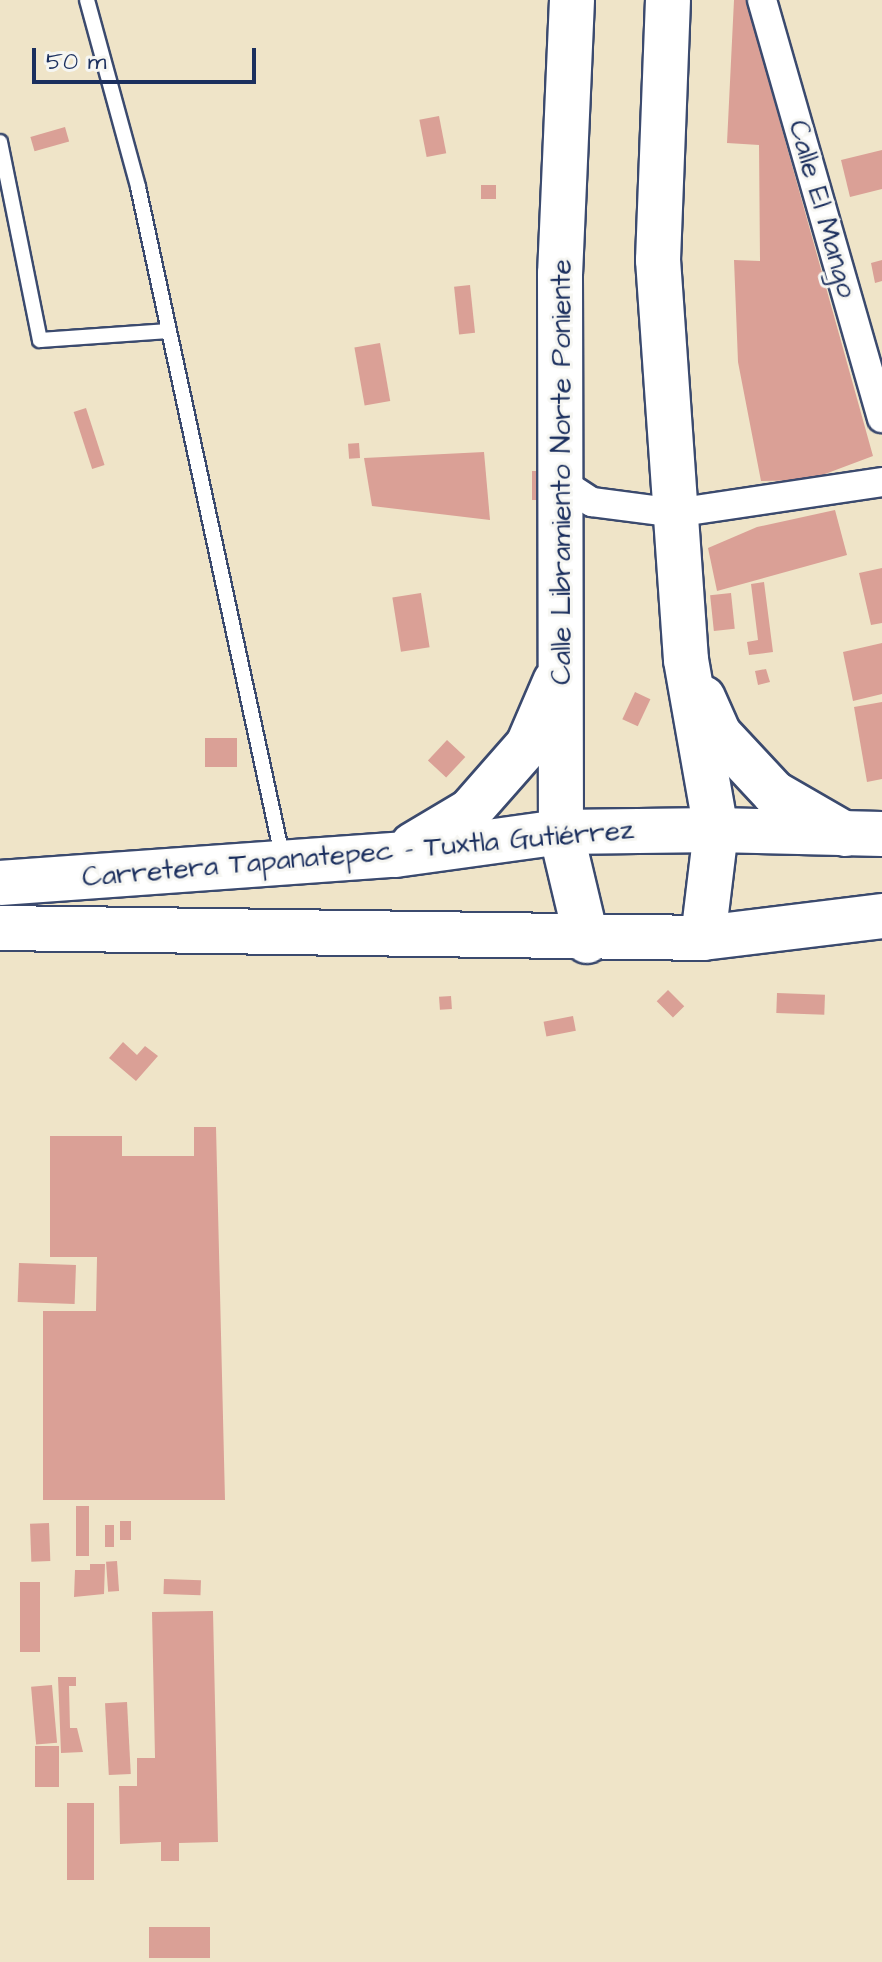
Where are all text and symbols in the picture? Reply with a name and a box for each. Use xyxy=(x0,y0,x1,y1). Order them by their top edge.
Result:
scale bar xyxy=(36,32,260,82)
text: 50 m xyxy=(46,45,106,79)
street label: Calle El Mango xyxy=(781,116,863,302)
street label: Calle Libramiento Norte Poniente xyxy=(545,259,579,685)
street label: Carretera Tapanatepec - Tuxtla Gutiérrez xyxy=(81,813,635,895)

